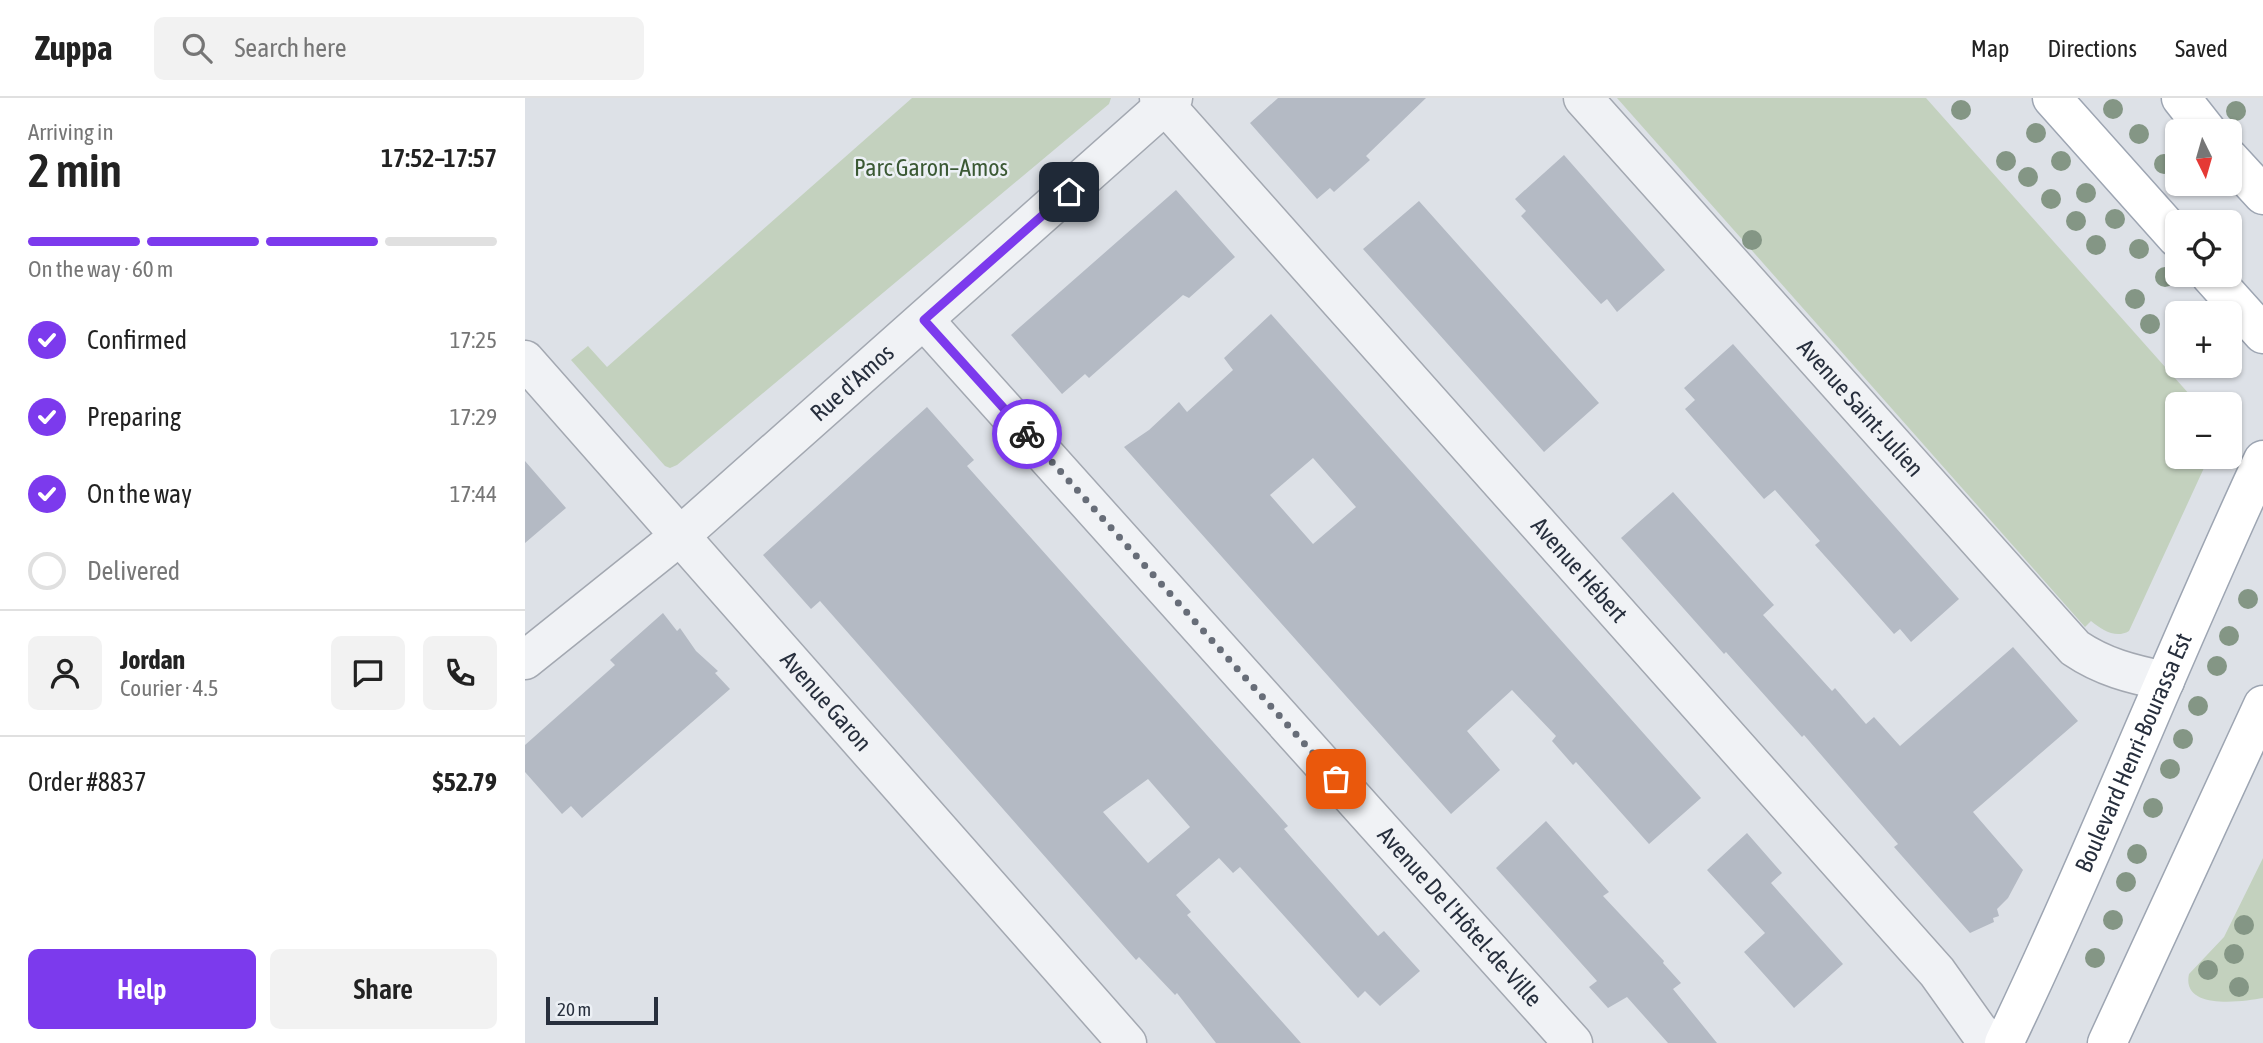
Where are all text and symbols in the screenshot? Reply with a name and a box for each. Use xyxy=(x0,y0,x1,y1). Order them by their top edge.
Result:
search box xyxy=(154,17,644,80)
text: Zuppa xyxy=(35,29,112,67)
icon: search xyxy=(178,29,216,67)
text: Search here xyxy=(234,33,347,63)
text: Map xyxy=(1971,35,2009,62)
text: Directions xyxy=(2047,35,2137,62)
text: Saved xyxy=(2175,35,2228,62)
text: Arriving in xyxy=(28,119,114,145)
north arrow xyxy=(2165,119,2242,196)
map controls xyxy=(2165,119,2242,469)
text: 17:52–17:57 xyxy=(381,143,497,173)
text: 2 min xyxy=(28,144,122,197)
park label: Parc Garon–Amos xyxy=(854,154,1008,181)
pin xyxy=(1039,162,1099,222)
icon: home xyxy=(1050,173,1088,211)
button: locate xyxy=(2165,210,2242,287)
text: On the way · 60 m xyxy=(28,256,173,282)
button: + xyxy=(2165,301,2242,378)
icon: check xyxy=(28,321,66,359)
text: Confirmed xyxy=(87,325,187,355)
text: 17:25 xyxy=(450,327,497,353)
street label: Avenue Saint-Julien xyxy=(1792,334,1929,482)
street label: Rue d'Amos xyxy=(805,339,899,426)
button: − xyxy=(2165,392,2242,469)
icon: check xyxy=(28,398,66,436)
courier xyxy=(992,399,1062,469)
text: Preparing xyxy=(87,402,181,432)
text: 17:29 xyxy=(450,404,497,430)
icon: bike xyxy=(1008,415,1046,453)
icon: check xyxy=(28,475,66,513)
text: On the way xyxy=(87,479,192,509)
text: 17:44 xyxy=(450,481,497,507)
street label: Avenue Hébert xyxy=(1526,512,1633,628)
text: Delivered xyxy=(87,556,180,586)
street label: Boulevard Henri-Bourassa Est xyxy=(2070,629,2197,876)
button: person xyxy=(28,636,102,710)
button: chat xyxy=(331,636,405,710)
button: phone xyxy=(423,636,497,710)
text: Jordan xyxy=(120,645,185,675)
street label: Avenue Garon xyxy=(775,646,877,756)
text: Courier · 4.5 xyxy=(120,675,219,701)
pin xyxy=(1306,749,1366,809)
icon: bag xyxy=(1317,760,1355,798)
text: Order #8837 xyxy=(28,767,147,797)
text: $52.79 xyxy=(433,767,497,797)
street label: Avenue De l'Hôtel-de-Ville xyxy=(1373,821,1548,1012)
button: Help xyxy=(28,949,256,1029)
button: Share xyxy=(270,949,497,1029)
scale bar xyxy=(546,994,658,1026)
text: 20 m xyxy=(557,998,591,1020)

